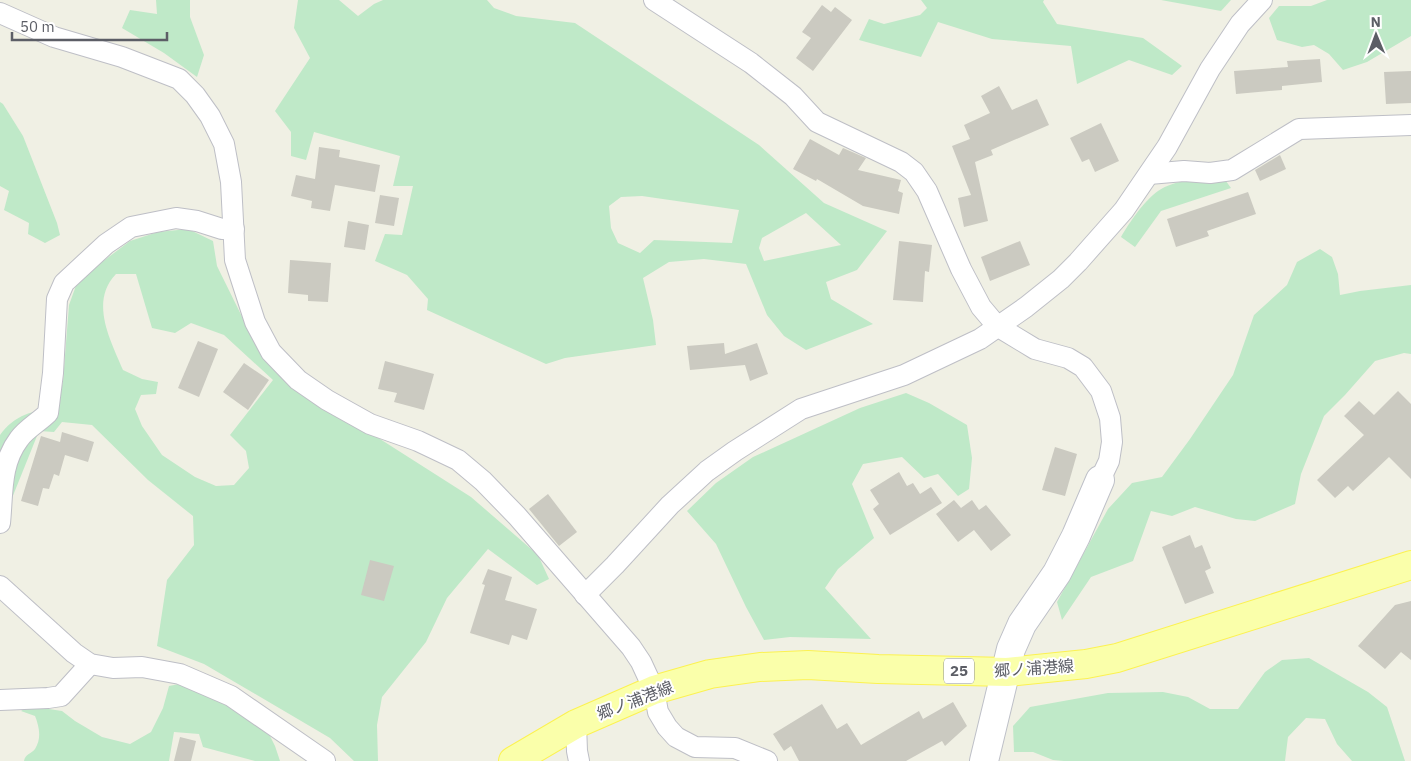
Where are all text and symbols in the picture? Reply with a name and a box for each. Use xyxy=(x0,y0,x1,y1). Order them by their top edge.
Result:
scale bar xyxy=(12,10,168,42)
north arrow xyxy=(1351,10,1401,60)
text: N xyxy=(1371,13,1381,31)
text: 50 m xyxy=(20,17,55,36)
street label: 郷ノ浦港線 xyxy=(993,655,1075,681)
road number: 25 xyxy=(944,658,974,684)
street label: 郷ノ浦港線 xyxy=(594,676,676,724)

